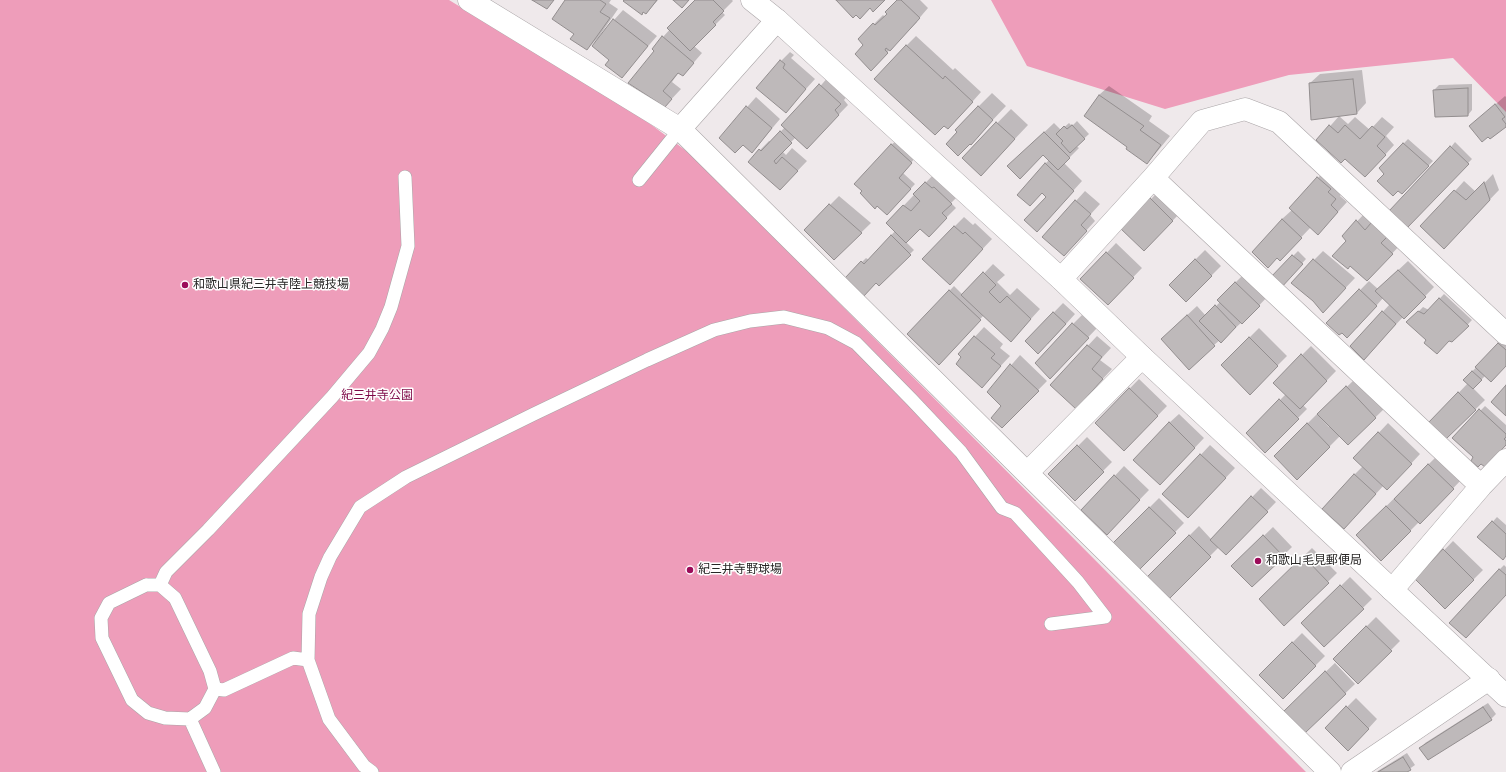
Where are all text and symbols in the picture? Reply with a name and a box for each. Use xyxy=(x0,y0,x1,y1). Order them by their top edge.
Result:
place label: 和歌山県紀三井寺陸上競技場 xyxy=(193,278,349,292)
marker: 和歌山県紀三井寺陸上競技場 xyxy=(180,280,190,290)
park label: 紀三井寺公園 xyxy=(341,389,413,403)
place label: 和歌山毛見郵便局 xyxy=(1266,554,1362,568)
marker: 和歌山毛見郵便局 xyxy=(1253,556,1263,566)
place label: 紀三井寺野球場 xyxy=(698,563,782,577)
marker: 紀三井寺野球場 xyxy=(685,565,695,575)

